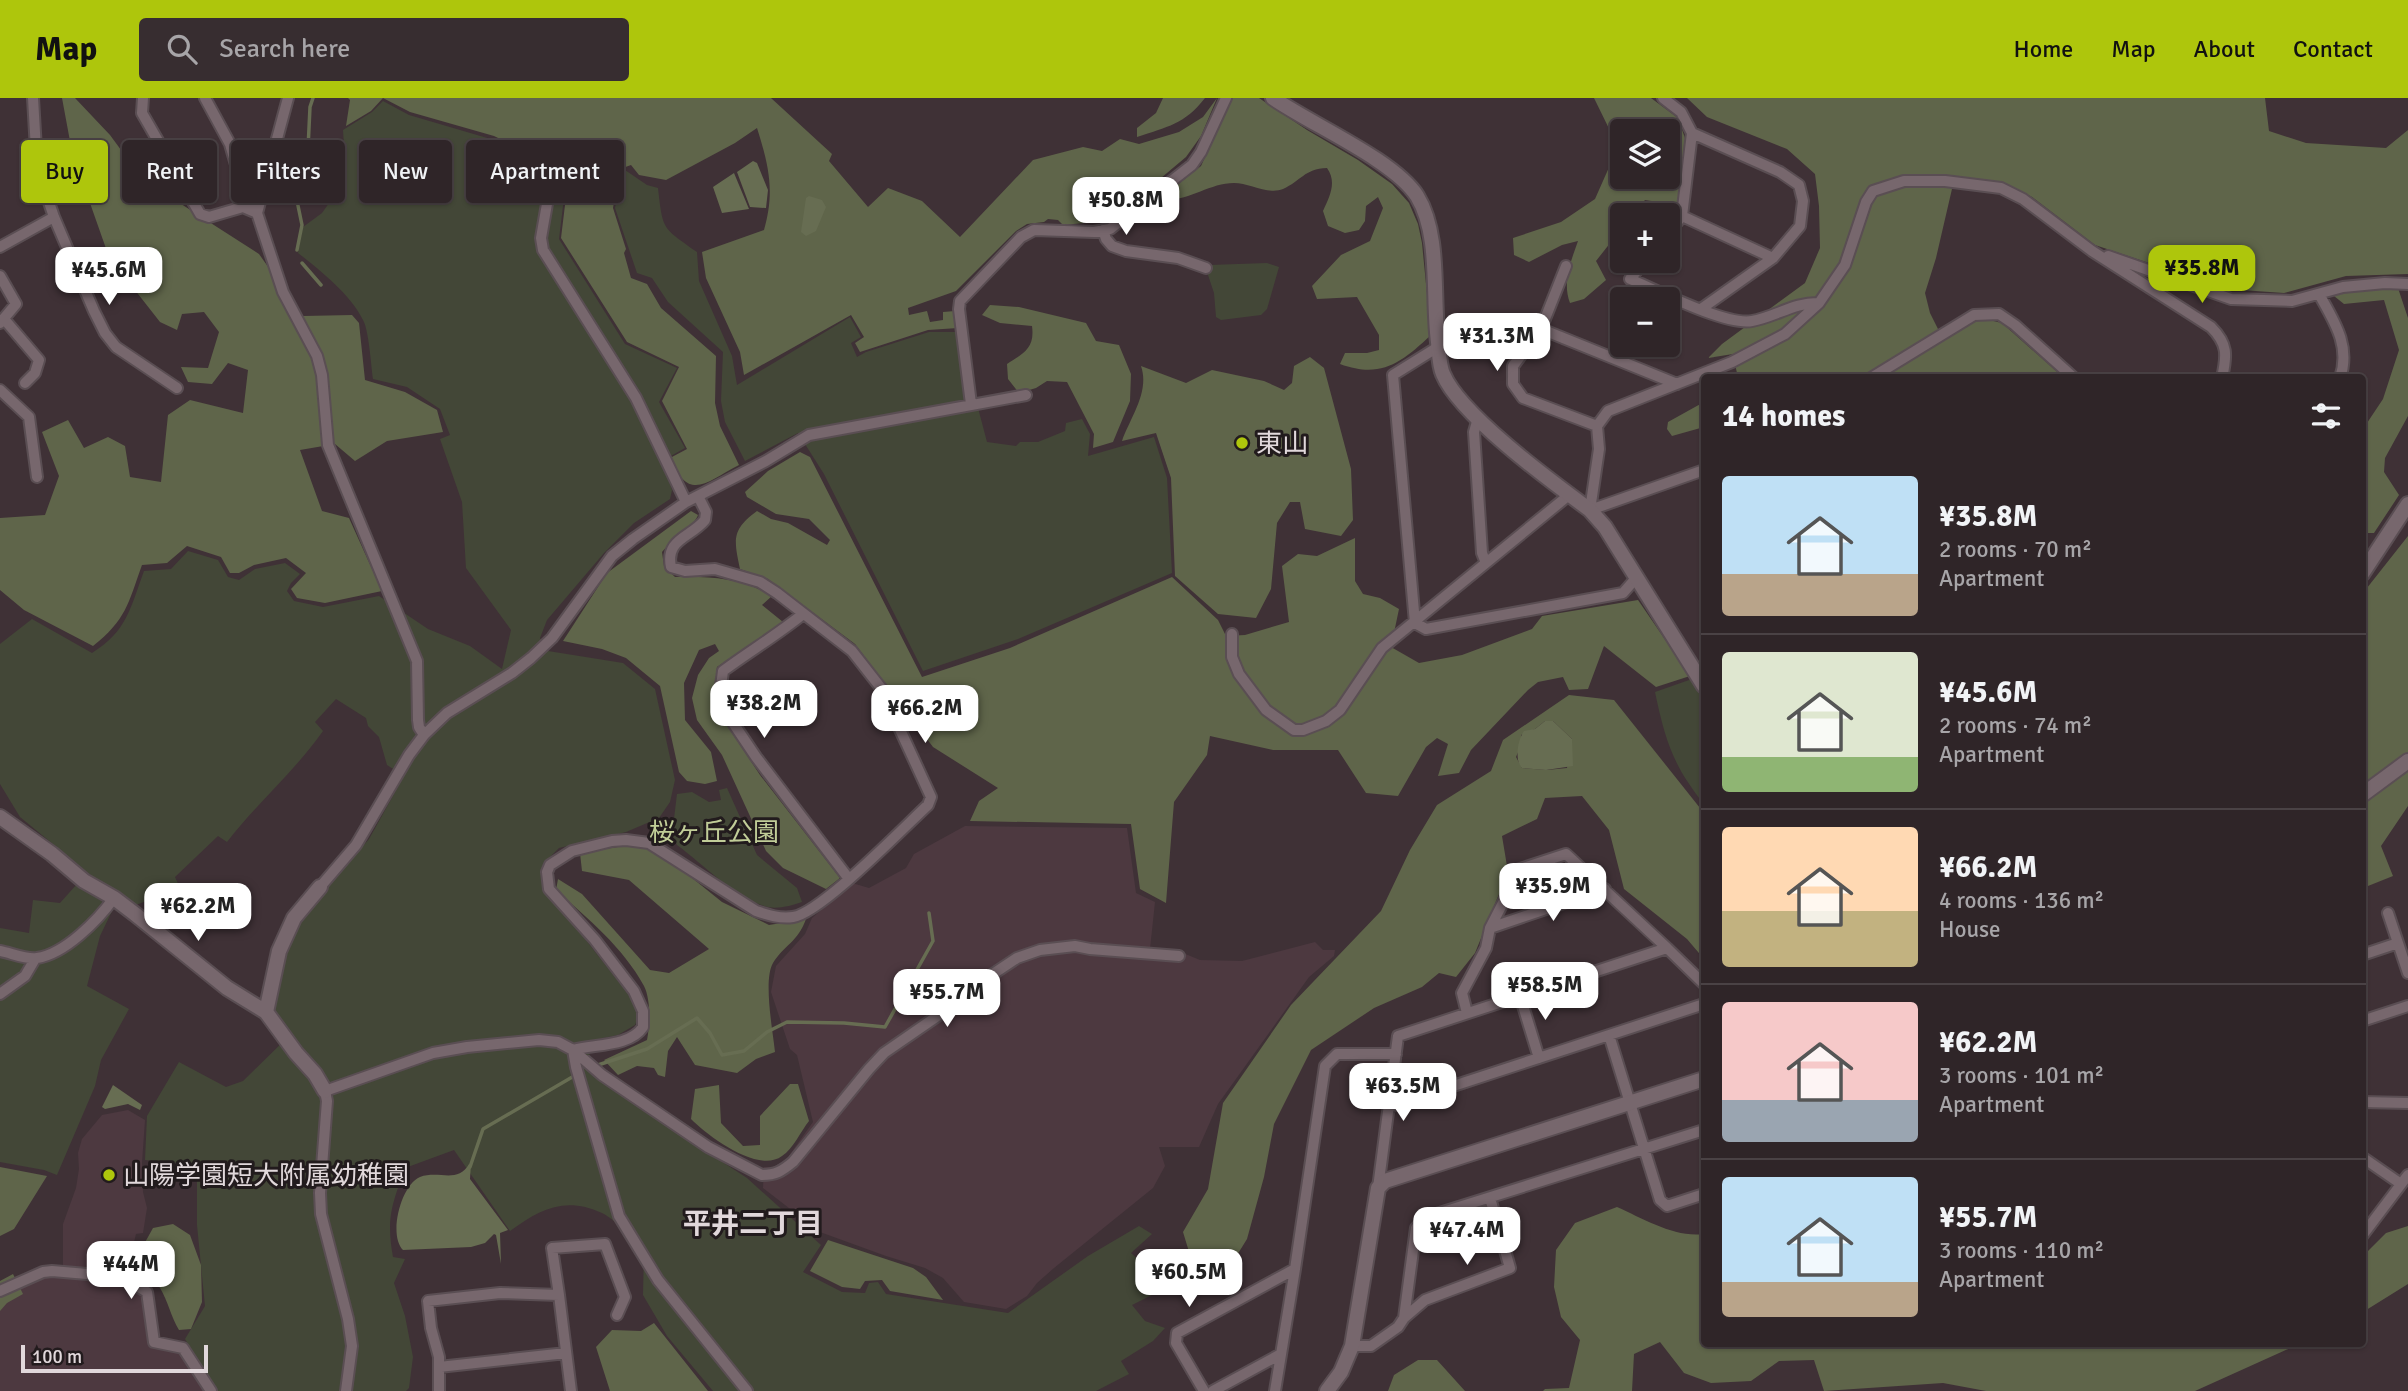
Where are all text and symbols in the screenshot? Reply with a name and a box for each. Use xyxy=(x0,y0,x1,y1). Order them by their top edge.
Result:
search box xyxy=(139,18,629,81)
text: Map xyxy=(35,29,97,70)
icon: search xyxy=(163,30,201,68)
text: Search here xyxy=(219,33,350,65)
text: Home xyxy=(2013,34,2073,64)
text: Map xyxy=(2111,34,2156,64)
text: About xyxy=(2194,34,2255,64)
text: Contact xyxy=(2293,34,2373,64)
map controls xyxy=(1610,119,1680,357)
button: layers xyxy=(1610,119,1680,189)
chip: Buy xyxy=(21,140,108,203)
chip: Rent xyxy=(122,140,217,203)
chip: Filters xyxy=(231,140,345,203)
chip: New xyxy=(359,140,452,203)
chip: Apartment xyxy=(466,140,624,203)
pin: ¥50.8M xyxy=(1069,178,1183,237)
text: ¥50.8M xyxy=(1088,185,1164,214)
button: + xyxy=(1610,203,1680,273)
pin: ¥35.8M xyxy=(2145,246,2259,305)
pin: ¥45.6M xyxy=(52,248,166,307)
text: ¥35.8M xyxy=(2164,253,2240,282)
text: ¥45.6M xyxy=(71,255,147,284)
button: − xyxy=(1610,287,1680,357)
pin: ¥31.3M xyxy=(1440,314,1554,373)
text: ¥31.3M xyxy=(1459,321,1535,350)
icon: filters xyxy=(2307,397,2345,435)
text: 14 homes xyxy=(1722,398,1845,435)
place label: 東山 xyxy=(1256,428,1308,460)
marker: 東山 xyxy=(1234,435,1250,451)
text: ¥35.8M xyxy=(1939,498,2037,535)
icon: home xyxy=(1778,504,1862,588)
text: 2 rooms · 70 m² xyxy=(1939,535,2092,564)
text: Apartment xyxy=(1939,564,2044,593)
text: ¥45.6M xyxy=(1939,674,2037,711)
pin: ¥38.2M xyxy=(707,680,821,740)
icon: home xyxy=(1778,680,1862,764)
pin: ¥66.2M xyxy=(868,686,982,745)
text: ¥38.2M xyxy=(726,688,802,717)
text: ¥66.2M xyxy=(887,693,963,722)
text: 2 rooms · 74 m² xyxy=(1939,711,2092,740)
text: Apartment xyxy=(1939,740,2044,769)
park label: 桜ヶ丘公園 xyxy=(649,817,779,849)
text: ¥66.2M xyxy=(1939,849,2037,886)
icon: home xyxy=(1778,855,1862,939)
pin: ¥35.9M xyxy=(1496,864,1610,923)
text: ¥35.9M xyxy=(1515,871,1591,900)
pin: ¥62.2M xyxy=(141,884,255,943)
text: 4 rooms · 136 m² xyxy=(1939,886,2104,915)
text: ¥62.2M xyxy=(160,891,236,920)
text: House xyxy=(1939,915,2001,944)
pin: ¥58.5M xyxy=(1488,962,1602,1022)
pin: ¥55.7M xyxy=(890,970,1004,1029)
text: ¥58.5M xyxy=(1507,970,1583,999)
text: ¥55.7M xyxy=(909,977,985,1006)
text: ¥62.2M xyxy=(1939,1024,2037,1061)
icon: home xyxy=(1778,1030,1862,1114)
text: 3 rooms · 101 m² xyxy=(1939,1061,2104,1090)
pin: ¥63.5M xyxy=(1346,1063,1460,1123)
text: ¥63.5M xyxy=(1365,1071,1441,1100)
text: Apartment xyxy=(1939,1090,2044,1119)
place label: 山陽学園短大附属幼稚園 xyxy=(123,1160,409,1192)
marker: 山陽学園短大附属幼稚園 xyxy=(101,1167,117,1183)
text: ¥55.7M xyxy=(1939,1199,2037,1236)
icon: home xyxy=(1778,1205,1862,1289)
district label: 平井二丁目 xyxy=(683,1207,823,1241)
pin: ¥47.4M xyxy=(1410,1208,1524,1267)
text: ¥47.4M xyxy=(1429,1215,1505,1244)
text: 3 rooms · 110 m² xyxy=(1939,1236,2104,1265)
pin: ¥44M xyxy=(90,1242,172,1301)
text: ¥44M xyxy=(103,1249,159,1278)
pin: ¥60.5M xyxy=(1132,1250,1246,1309)
text: ¥60.5M xyxy=(1151,1257,1227,1286)
text: Apartment xyxy=(1939,1265,2044,1294)
scale bar xyxy=(21,1342,208,1374)
text: 100 m xyxy=(32,1345,82,1369)

